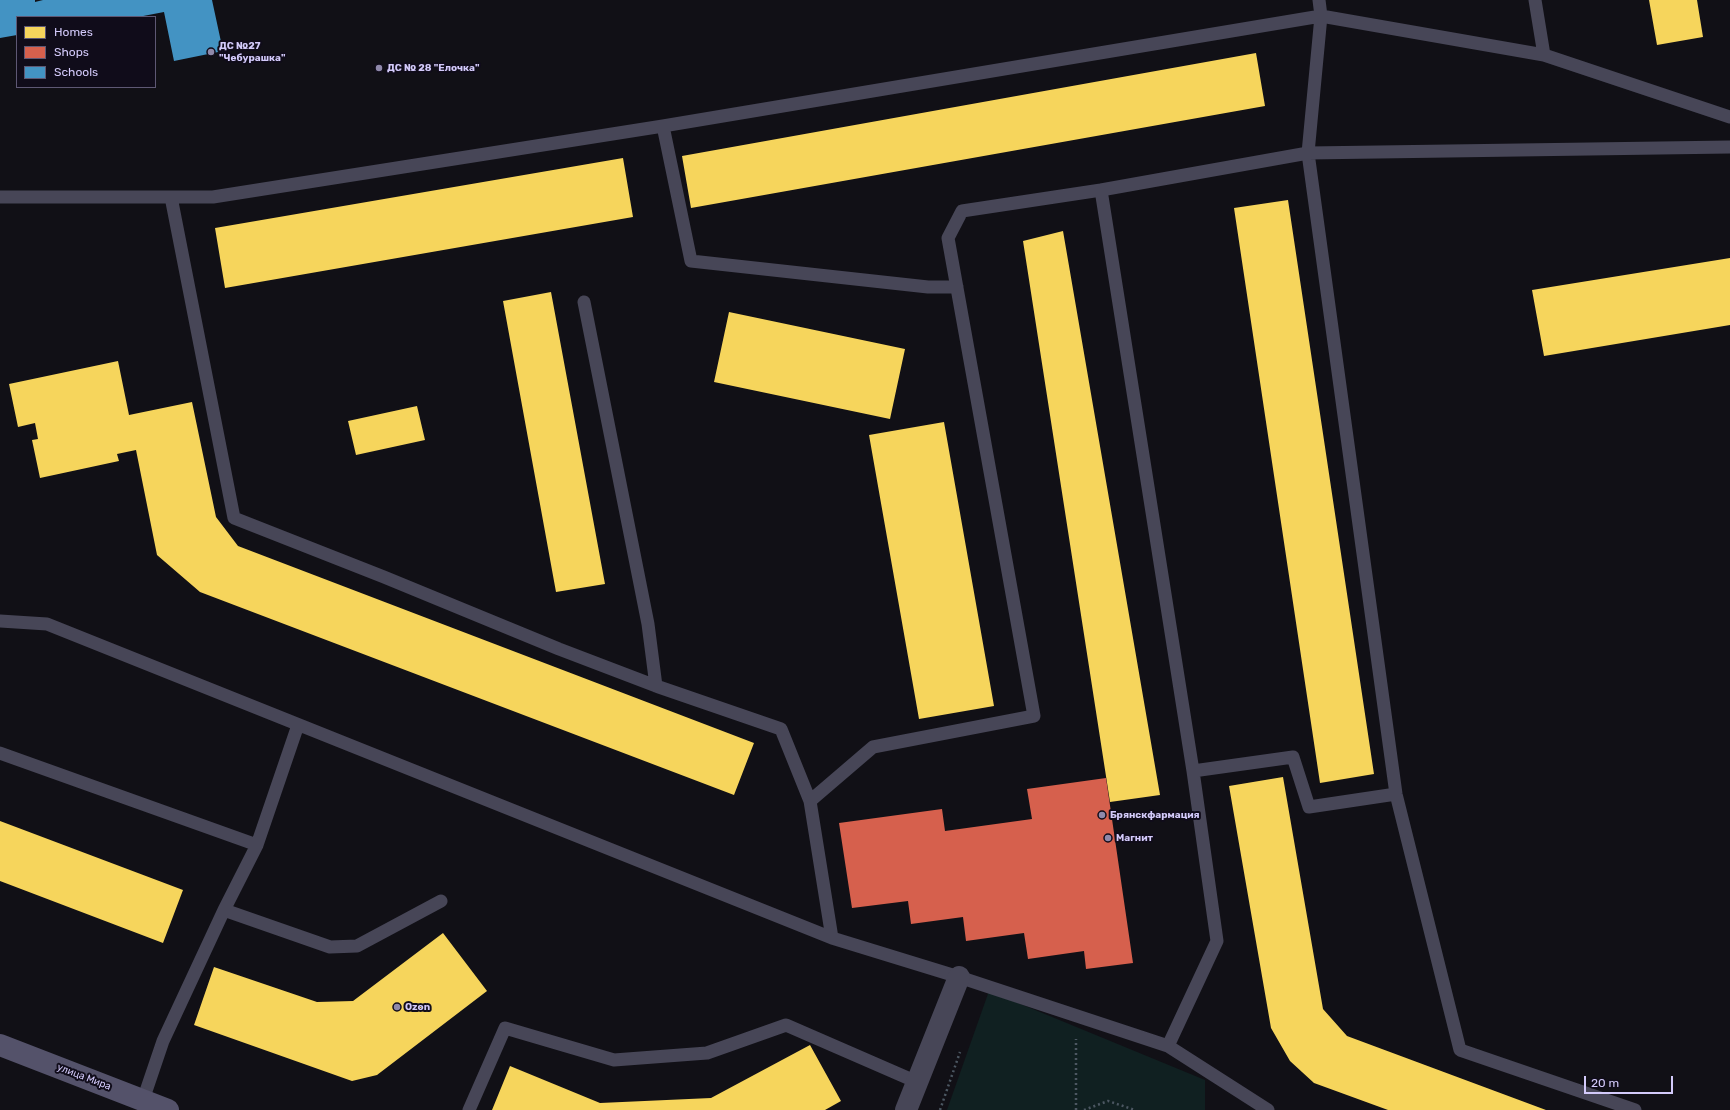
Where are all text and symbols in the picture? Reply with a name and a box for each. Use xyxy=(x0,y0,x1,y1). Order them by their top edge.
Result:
legend xyxy=(16,16,156,88)
text: Homes xyxy=(54,25,93,39)
place label: ДС №27 "Чебурашка" xyxy=(219,40,286,64)
text: Shops xyxy=(54,45,89,59)
marker: ДС №27 "Чебурашка" xyxy=(206,47,216,57)
place label: ДС № 28 "Елочка" xyxy=(387,62,480,74)
marker: ДС № 28 "Елочка" xyxy=(374,63,384,73)
text: Schools xyxy=(54,65,98,79)
place label: Брянскфармация xyxy=(1110,809,1200,821)
marker: Брянскфармация xyxy=(1097,810,1107,820)
place label: Магнит xyxy=(1116,832,1153,844)
marker: Магнит xyxy=(1103,833,1113,843)
place label: Ozon xyxy=(405,1001,430,1013)
marker: Ozon xyxy=(392,1002,402,1012)
street label: улица Мира xyxy=(55,1061,113,1093)
scale bar xyxy=(1586,1068,1675,1094)
text: 20 m xyxy=(1591,1076,1619,1090)

